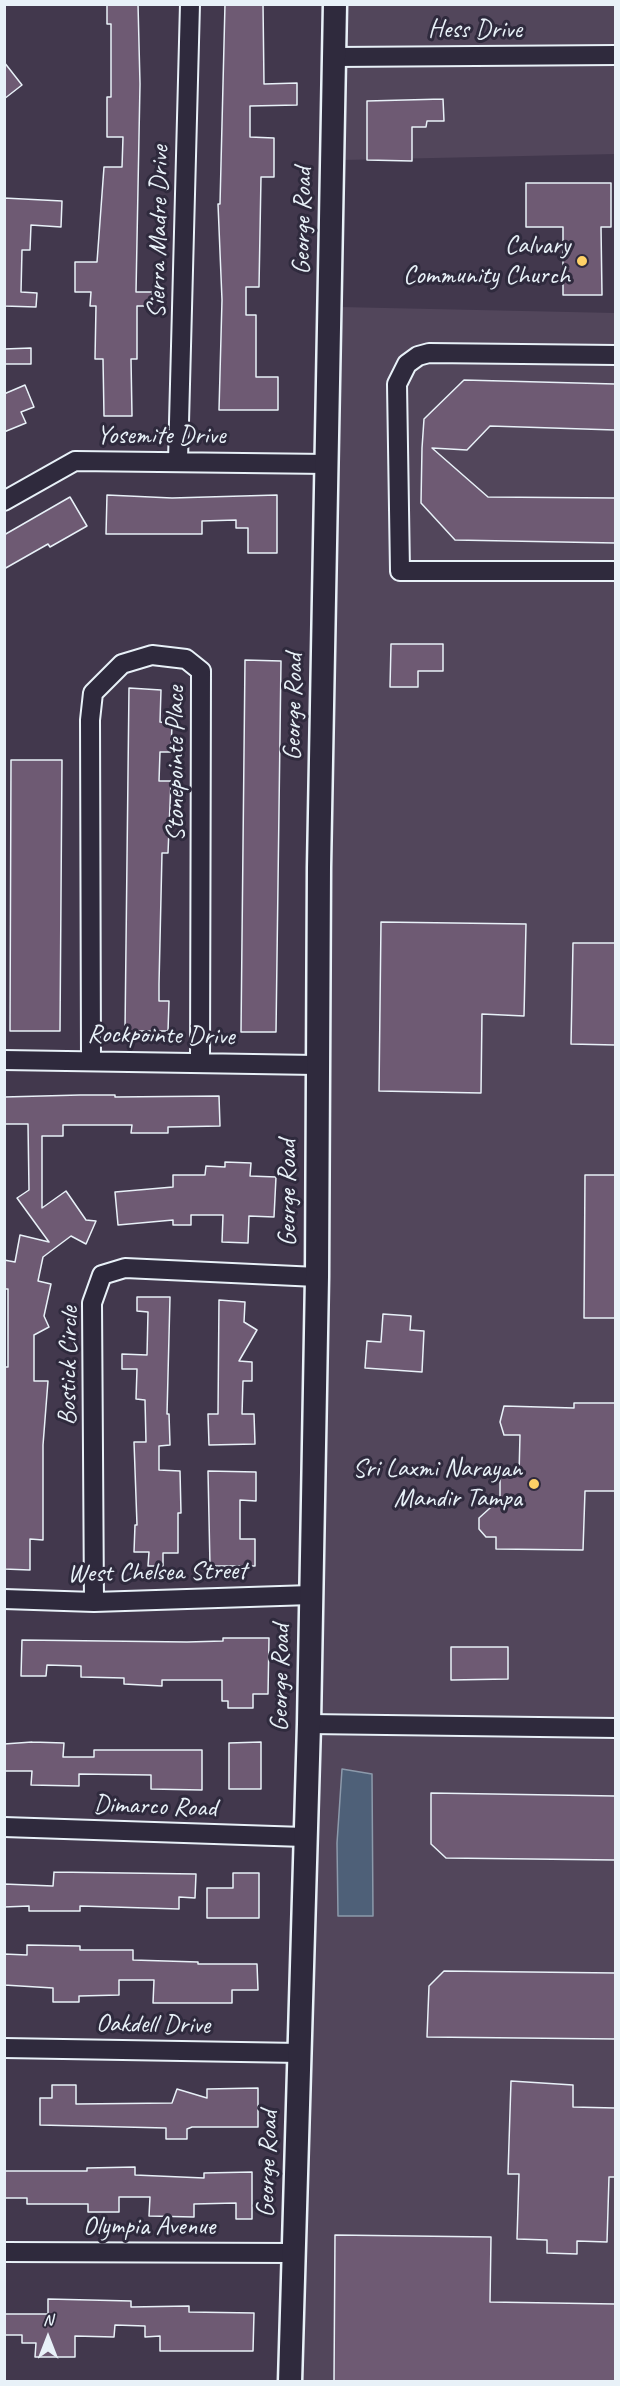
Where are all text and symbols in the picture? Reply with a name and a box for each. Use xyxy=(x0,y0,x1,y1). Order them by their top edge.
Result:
street label: Hess Drive xyxy=(428,14,522,46)
street label: Sierra Madre Drive xyxy=(142,145,176,319)
street label: George Road xyxy=(286,167,320,275)
place label: Calvary Community Church xyxy=(403,230,570,292)
marker: Calvary Community Church xyxy=(575,254,589,268)
street label: Yosemite Drive xyxy=(97,420,225,452)
street label: George Road xyxy=(277,653,311,761)
street label: Stonepointe Place xyxy=(160,686,192,842)
street label: Rockpointe Drive xyxy=(87,1019,235,1053)
street label: George Road xyxy=(272,1139,304,1247)
street label: Bostick Circle xyxy=(52,1306,86,1426)
place label: Sri Laxmi Narayan Mandir Tampa xyxy=(353,1453,522,1514)
marker: Sri Laxmi Narayan Mandir Tampa xyxy=(527,1477,541,1491)
street label: West Chelsea Street xyxy=(67,1556,247,1590)
street label: George Road xyxy=(264,1624,298,1732)
street label: Dimarco Road xyxy=(93,1789,217,1825)
street label: Oakdell Drive xyxy=(96,2008,210,2042)
street label: George Road xyxy=(251,2110,285,2218)
street label: Olympia Avenue xyxy=(83,2211,215,2243)
north arrow xyxy=(18,2308,78,2368)
text: N xyxy=(43,2310,53,2330)

